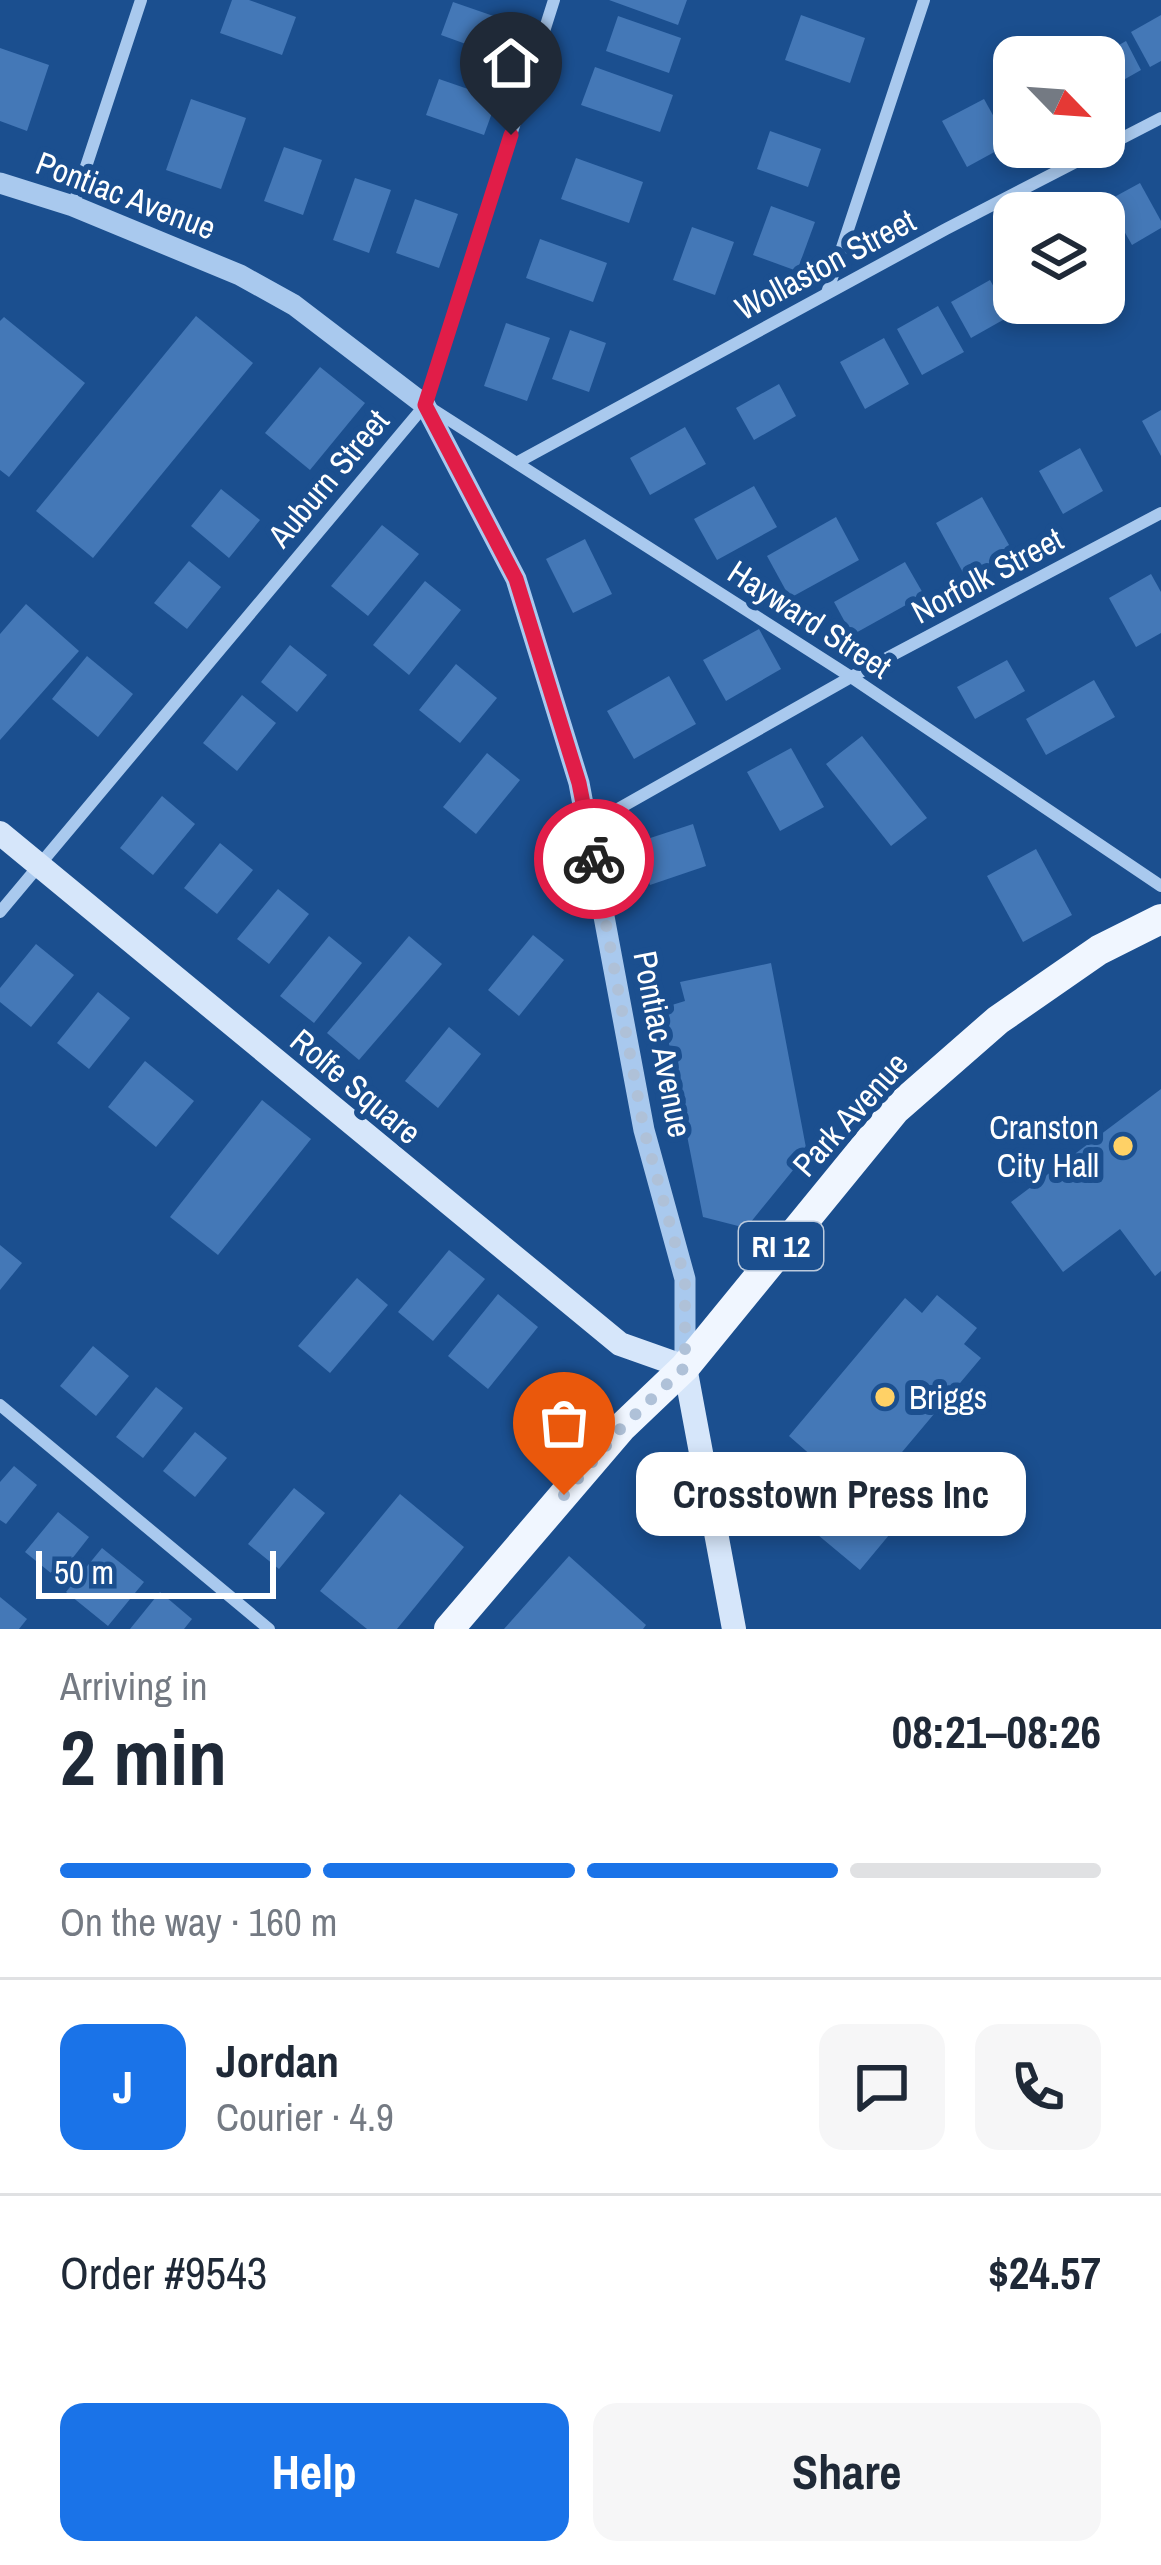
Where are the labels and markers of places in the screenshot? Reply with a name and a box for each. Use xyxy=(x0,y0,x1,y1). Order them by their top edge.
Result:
pin xyxy=(460,12,562,135)
place label: Cranston City Hall xyxy=(989,1105,1099,1187)
marker: Cranston City Hall xyxy=(1110,1133,1136,1159)
pin xyxy=(513,1372,615,1495)
place label: Briggs xyxy=(909,1375,987,1419)
marker: Briggs xyxy=(872,1384,898,1410)
callout: Crosstown Press Inc xyxy=(636,1453,1026,1537)

